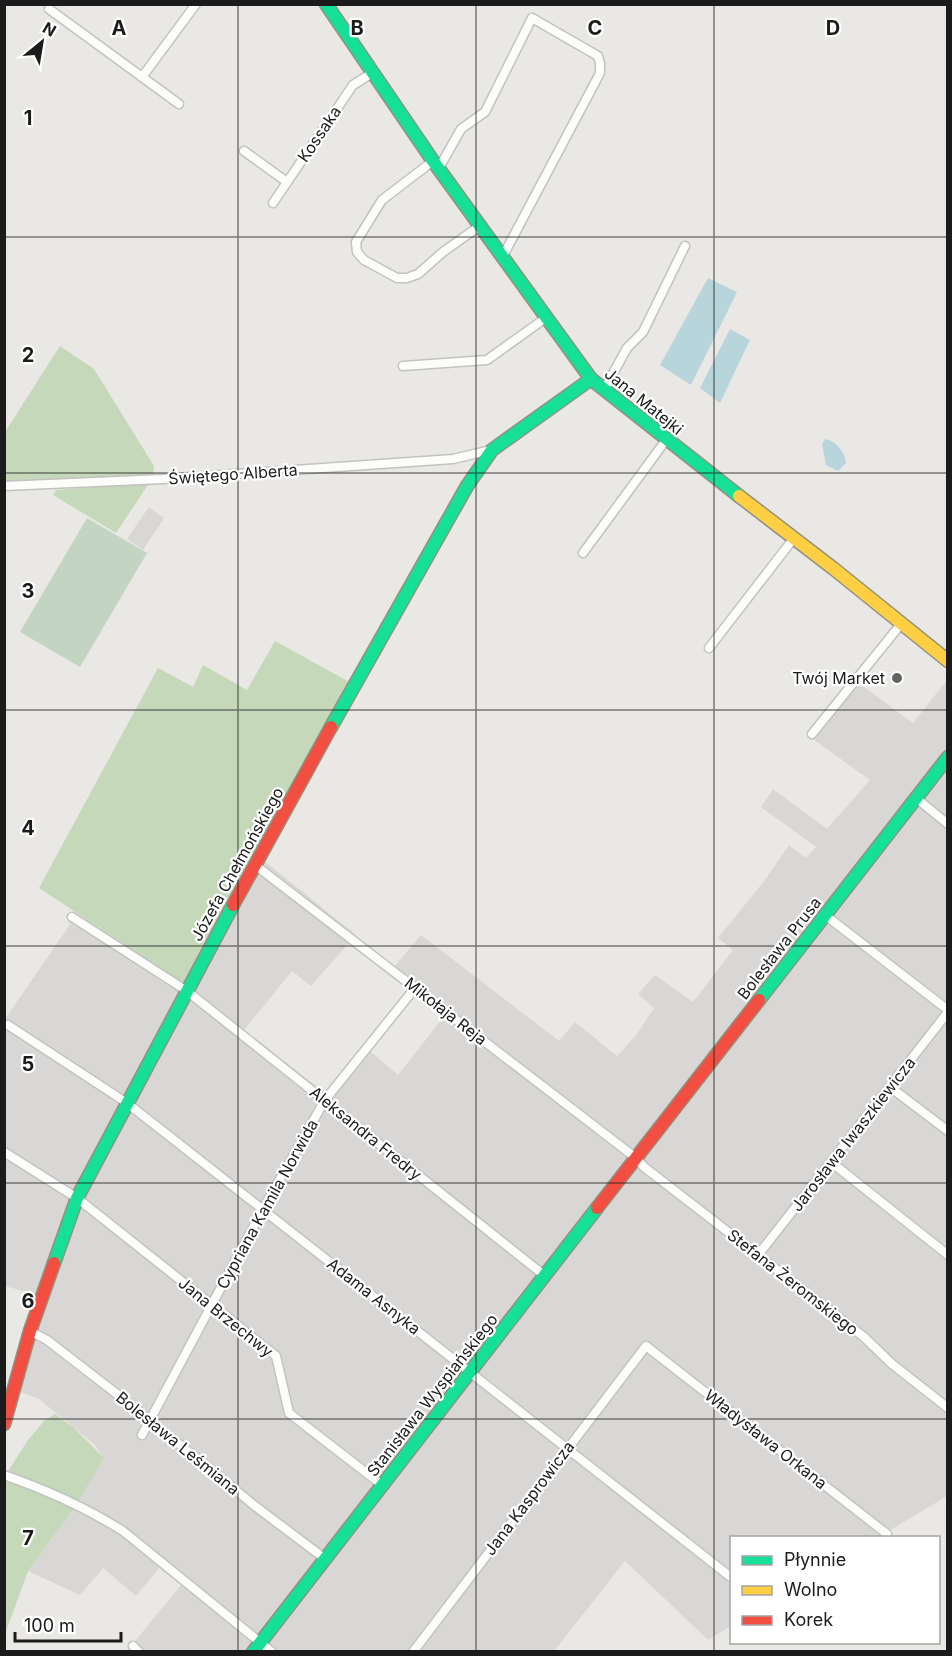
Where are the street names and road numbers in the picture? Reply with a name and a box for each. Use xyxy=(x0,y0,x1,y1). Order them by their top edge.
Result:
street label: Kossaka xyxy=(293,102,345,166)
street label: Jana Matejki xyxy=(601,363,687,439)
street label: Świętego Alberta xyxy=(168,460,298,488)
street label: Józefa Chełmońskiego xyxy=(186,784,288,944)
street label: Bolesława Prusa xyxy=(733,893,825,1003)
street label: Mikołaja Reja xyxy=(401,973,491,1049)
street label: Jarosława Iwaszkiewicza xyxy=(787,1053,919,1215)
street label: Aleksandra Fredry xyxy=(306,1082,426,1184)
street label: Cypriana Kamila Norwida xyxy=(212,1116,322,1292)
street label: Stefana Żeromskiego xyxy=(723,1225,863,1339)
street label: Adama Asnyka xyxy=(323,1253,425,1339)
street label: Jana Brzechwy xyxy=(175,1273,277,1361)
street label: Stanisława Wyspiańskiego xyxy=(362,1310,502,1480)
street label: Władysława Orkana xyxy=(701,1385,831,1493)
street label: Bolesława Leśmiana xyxy=(112,1387,244,1499)
street label: Jana Kasprowicza xyxy=(480,1437,578,1559)

